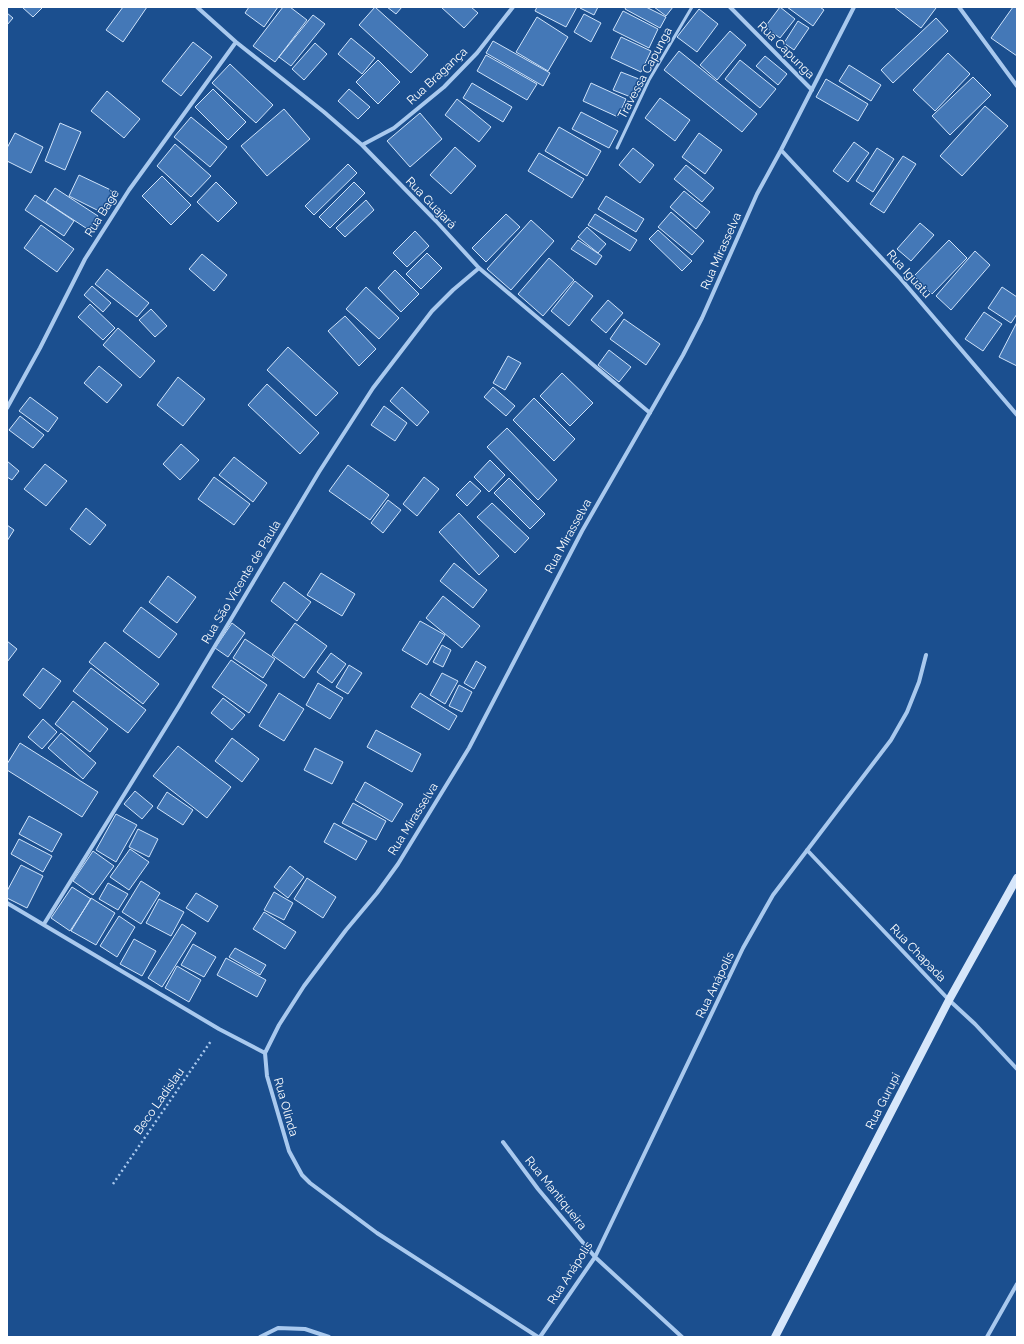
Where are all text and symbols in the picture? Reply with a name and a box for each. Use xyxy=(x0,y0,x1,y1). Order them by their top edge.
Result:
street label: Rua Capunga xyxy=(755,19,817,81)
street label: Travessa Capunga xyxy=(615,25,675,121)
street label: Rua Bragança xyxy=(404,45,470,107)
street label: Rua Guajará xyxy=(403,174,459,232)
street label: Rua Bagé xyxy=(82,187,122,239)
street label: Rua Mirasselva xyxy=(698,210,744,292)
street label: Rua Iguatu xyxy=(884,247,934,301)
street label: Rua Mirasselva xyxy=(542,496,594,576)
street label: Rua São Vicente de Paula xyxy=(198,518,284,646)
street label: Rua Mirasselva xyxy=(385,780,441,858)
street label: Rua Chapada xyxy=(887,921,949,985)
street label: Rua Anápolis xyxy=(693,949,737,1020)
street label: Beco Ladislau xyxy=(131,1065,187,1137)
street label: Rua Gurupi xyxy=(863,1070,903,1132)
street label: Rua Olinda xyxy=(271,1076,301,1138)
street label: Rua Mantiqueira xyxy=(522,1154,590,1232)
street label: Rua Anápolis xyxy=(545,1239,596,1307)

